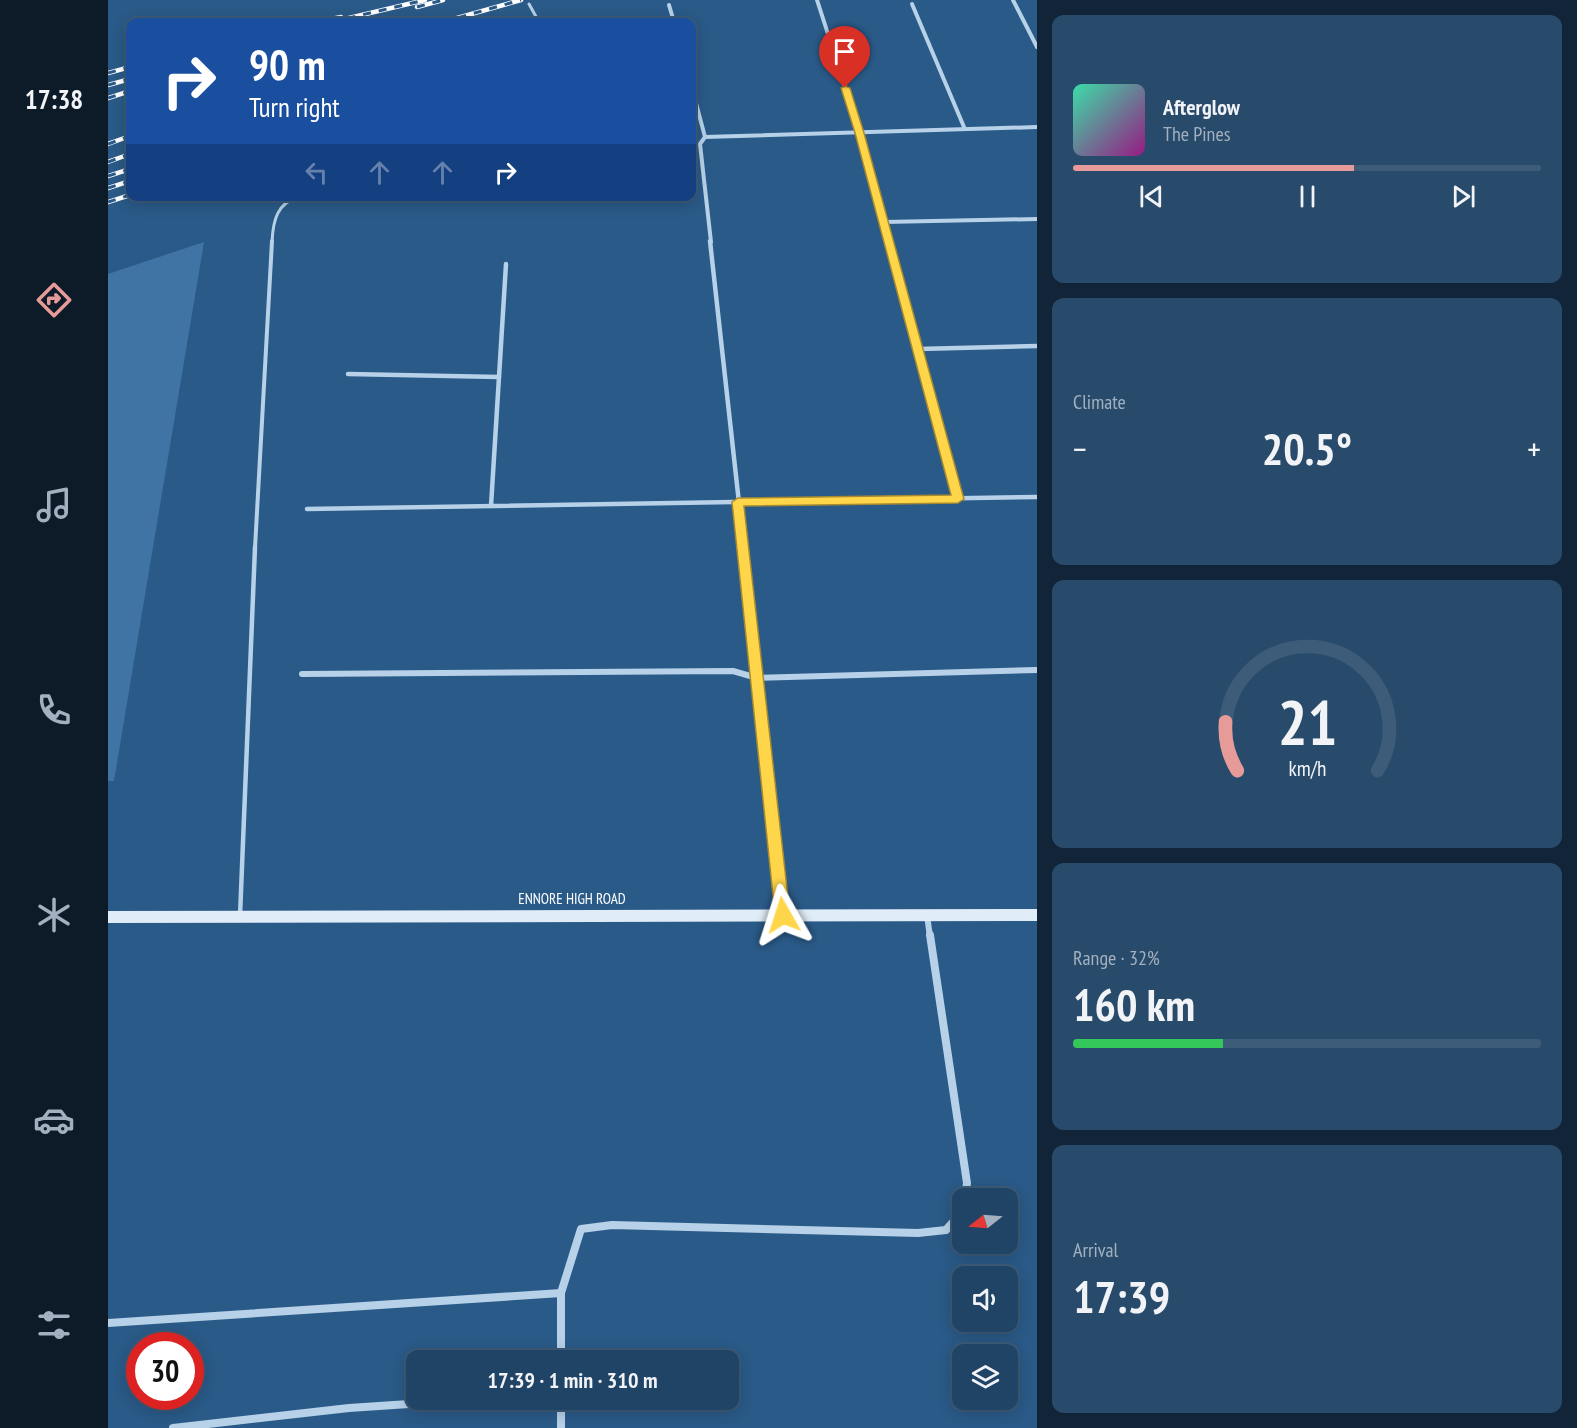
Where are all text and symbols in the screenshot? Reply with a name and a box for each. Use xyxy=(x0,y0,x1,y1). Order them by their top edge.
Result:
pin xyxy=(819,26,870,88)
icon: arrive xyxy=(828,35,861,68)
text: 90 m xyxy=(249,37,326,92)
icon: right xyxy=(150,42,228,120)
text: 17:38 xyxy=(25,82,83,116)
text: Turn right xyxy=(249,90,340,124)
text: Afterglow xyxy=(1163,93,1240,121)
text: The Pines xyxy=(1163,121,1230,147)
icon: left xyxy=(300,156,333,189)
icon: ahead xyxy=(363,156,396,189)
icon: ahead xyxy=(426,156,459,189)
icon: right xyxy=(489,156,522,189)
icon: previous xyxy=(1135,180,1168,213)
icon: pause xyxy=(1291,180,1324,213)
icon: next xyxy=(1447,180,1480,213)
icon: directions xyxy=(33,279,75,321)
text: Climate xyxy=(1073,389,1126,415)
text: 20.5° xyxy=(1262,419,1352,477)
text: − xyxy=(1073,427,1087,470)
text: + xyxy=(1527,427,1541,470)
icon: music xyxy=(33,484,75,526)
text: 21 xyxy=(1277,681,1337,762)
icon: phone xyxy=(33,689,75,731)
text: km/h xyxy=(1288,754,1326,782)
position arrow xyxy=(751,883,815,947)
street label: ENNORE HIGH ROAD xyxy=(518,889,626,908)
icon: climate xyxy=(33,894,75,936)
text: Range · 32% xyxy=(1073,945,1160,971)
text: 160 km xyxy=(1073,975,1195,1033)
icon: car xyxy=(33,1099,75,1141)
north arrow xyxy=(952,1188,1018,1254)
map controls xyxy=(952,1188,1018,1410)
text: Arrival xyxy=(1073,1237,1118,1263)
button: sound xyxy=(952,1266,1018,1332)
text: 17:39 xyxy=(1073,1267,1170,1325)
icon: filters xyxy=(33,1304,75,1346)
speed limit sign: 30 xyxy=(126,1332,204,1410)
button: layers xyxy=(952,1344,1018,1410)
text: 17:39 · 1 min · 310 m xyxy=(487,1366,658,1394)

